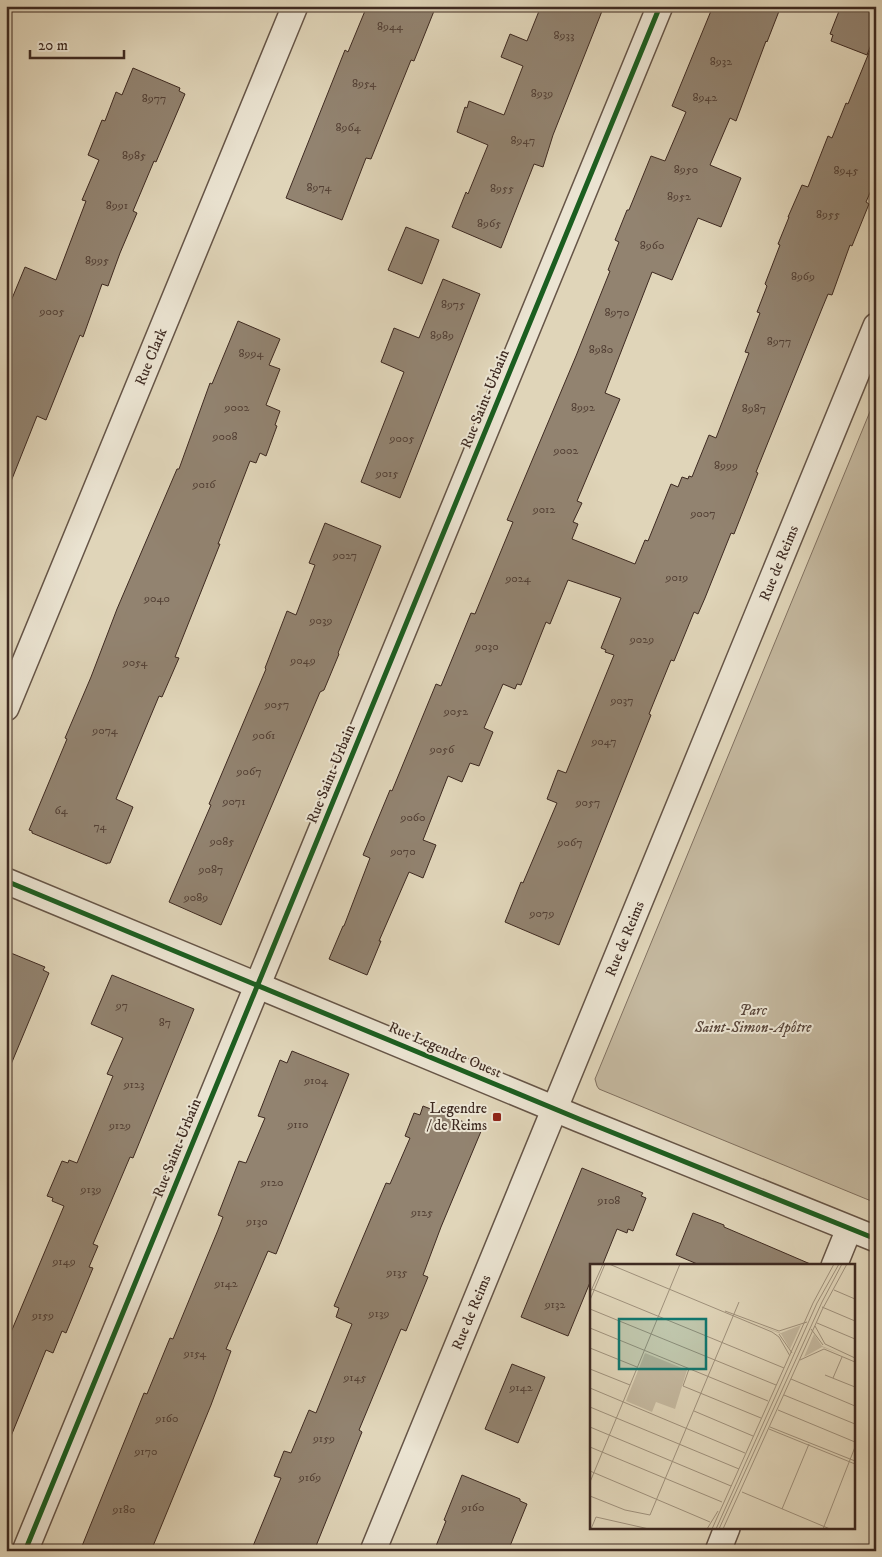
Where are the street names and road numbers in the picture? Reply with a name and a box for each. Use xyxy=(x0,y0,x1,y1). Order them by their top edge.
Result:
street label: Rue Clark xyxy=(130,325,171,388)
street label: Rue Saint-Urbain xyxy=(456,346,514,451)
street label: Rue de Reims xyxy=(755,522,803,604)
street label: Rue Saint-Urbain xyxy=(302,721,360,826)
street label: Rue de Reims xyxy=(600,898,648,979)
street label: Rue Legendre Ouest xyxy=(385,1018,505,1083)
street label: Rue Saint-Urbain xyxy=(148,1095,206,1200)
street label: Rue de Reims xyxy=(447,1272,495,1353)

